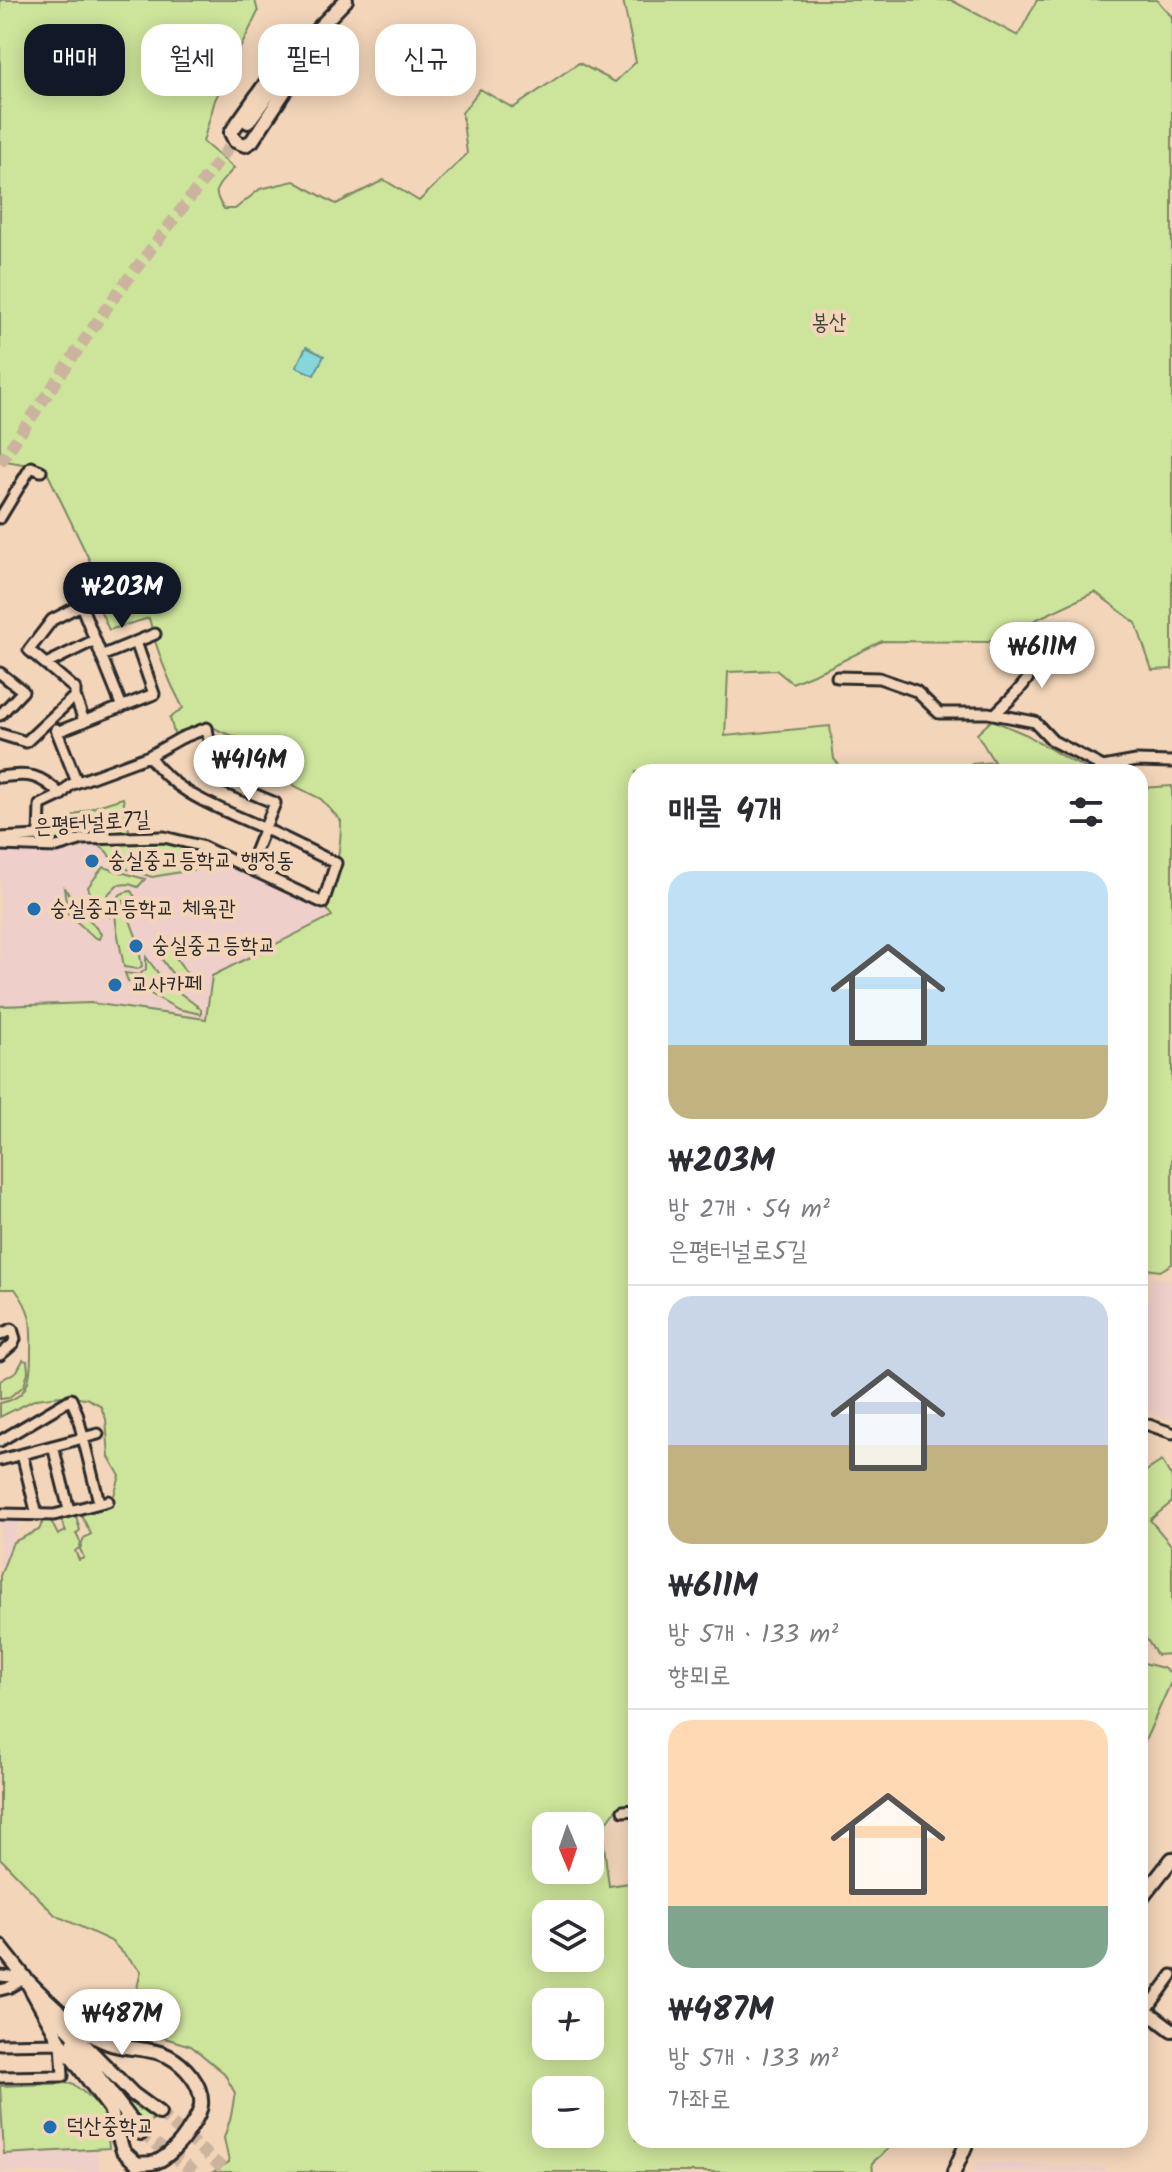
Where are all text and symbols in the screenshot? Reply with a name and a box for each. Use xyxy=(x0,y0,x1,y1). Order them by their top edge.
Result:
chip: 매매 xyxy=(24,24,125,96)
chip: 월세 xyxy=(141,24,242,96)
chip: 필터 xyxy=(258,24,359,96)
chip: 신규 xyxy=(375,24,476,96)
park label: 봉산 xyxy=(811,306,847,341)
pin: ₩203M xyxy=(66,562,178,630)
text: ₩203M xyxy=(81,567,163,609)
pin: ₩611M xyxy=(986,622,1098,690)
text: ₩611M xyxy=(1008,627,1076,669)
pin: ₩414M xyxy=(193,735,305,803)
text: ₩414M xyxy=(211,740,287,782)
text: 매물 4개 xyxy=(668,785,782,839)
icon: filters xyxy=(1064,790,1108,834)
street label: 은평터널로7길 xyxy=(33,802,152,846)
place label: 숭실중고등학교 행정동 xyxy=(108,844,294,879)
marker: 숭실중고등학교 행정동 xyxy=(83,852,101,870)
place label: 숭실중고등학교 체육관 xyxy=(50,892,236,927)
marker: 숭실중고등학교 체육관 xyxy=(25,900,43,918)
icon: home xyxy=(816,923,960,1067)
place label: 숭실중고등학교 xyxy=(152,929,276,964)
marker: 숭실중고등학교 xyxy=(127,937,145,955)
place label: 교사카페 xyxy=(131,968,202,1003)
marker: 교사카페 xyxy=(106,976,124,994)
text: ₩203M xyxy=(668,1135,775,1189)
text: 방 2개 · 54 m² xyxy=(668,1189,830,1231)
text: 은평터널로5길 xyxy=(668,1231,808,1273)
icon: home xyxy=(816,1348,960,1492)
text: ₩611M xyxy=(668,1560,758,1614)
text: 방 5개 · 133 m² xyxy=(668,1614,838,1656)
text: 향뫼로 xyxy=(668,1656,731,1698)
icon: home xyxy=(816,1772,960,1916)
north arrow xyxy=(532,1812,604,1884)
map controls xyxy=(532,1812,604,2148)
button: layers xyxy=(532,1900,604,1972)
text: ₩487M xyxy=(668,1984,774,2038)
button: + xyxy=(532,1988,604,2060)
pin: ₩487M xyxy=(66,1989,178,2057)
text: ₩487M xyxy=(82,1994,162,2036)
text: 방 5개 · 133 m² xyxy=(668,2038,838,2080)
button: − xyxy=(532,2076,604,2148)
text: 가좌로 xyxy=(668,2080,731,2122)
place label: 덕산중학교 xyxy=(66,2110,155,2145)
marker: 덕산중학교 xyxy=(41,2118,59,2136)

